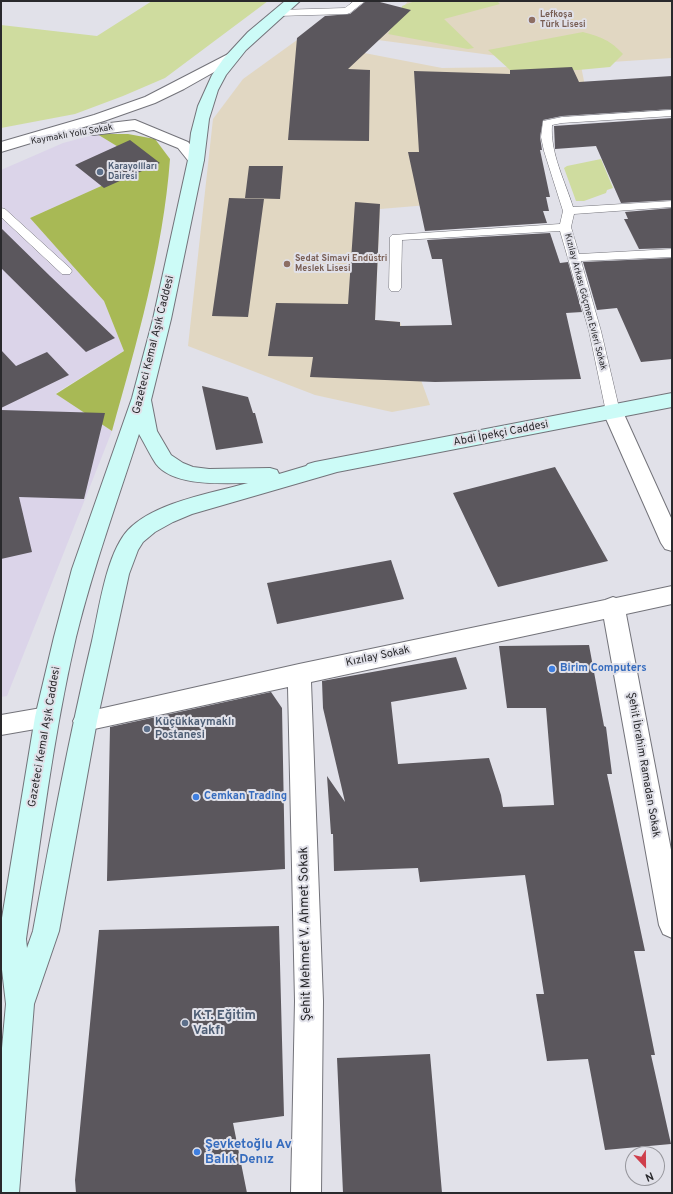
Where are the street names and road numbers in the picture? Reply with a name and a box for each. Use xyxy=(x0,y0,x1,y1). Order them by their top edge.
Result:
street label: Kaymaklı Yolu Sokak xyxy=(30,122,114,148)
street label: Kızılay Arkası Göçmen Evleri Sokak xyxy=(562,232,608,372)
street label: Gazeteci Kemal Aşık Caddesi xyxy=(130,274,178,416)
street label: Abdi İpekçi Caddesi xyxy=(452,418,550,450)
street label: Kızılay Sokak xyxy=(345,644,411,670)
street label: Gazeteci Kemal Aşık Caddesi xyxy=(26,666,64,808)
street label: Şehit İbrahim Ramadan Sokak xyxy=(624,691,662,839)
street label: Şehit Mehmet V. Ahmet Sokak xyxy=(297,846,315,1022)

